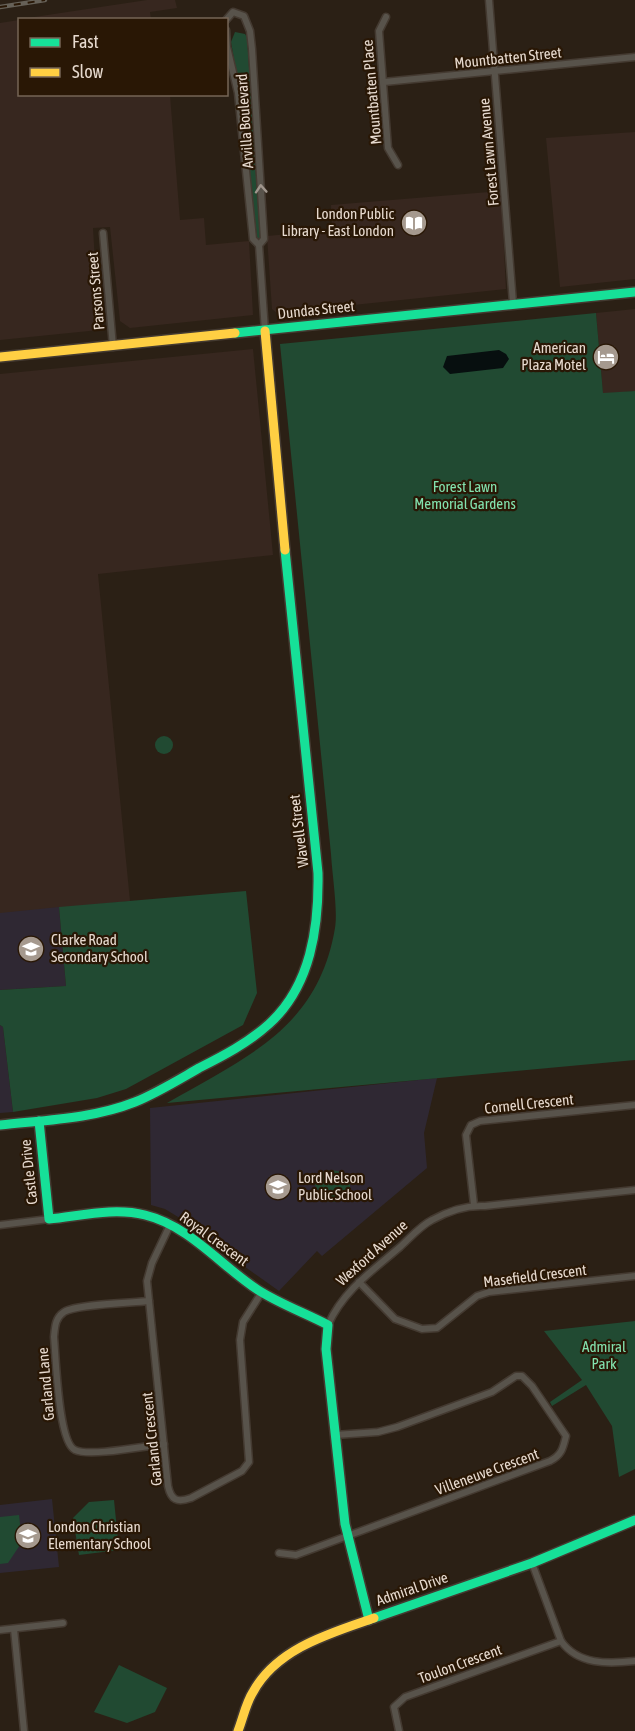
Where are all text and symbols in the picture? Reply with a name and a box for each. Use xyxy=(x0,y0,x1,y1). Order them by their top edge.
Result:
legend xyxy=(18,18,228,96)
text: Fast xyxy=(72,31,99,52)
street label: Mountbatten Place xyxy=(358,39,385,145)
street label: Mountbatten Street xyxy=(454,43,562,72)
text: Slow xyxy=(72,61,103,82)
street label: Arvilla Boulevard xyxy=(233,73,256,169)
street label: Forest Lawn Avenue xyxy=(475,97,502,207)
one-way arrow xyxy=(255,184,268,193)
place label: London Public Library - East London xyxy=(281,205,394,239)
library icon: London Public Library - East London xyxy=(399,208,429,238)
street label: Parsons Street xyxy=(84,251,107,331)
street label: Dundas Street xyxy=(277,297,355,322)
place label: American Plaza Motel xyxy=(521,339,586,373)
hotel icon: American Plaza Motel xyxy=(591,342,621,372)
park label: Forest Lawn Memorial Gardens xyxy=(414,478,516,512)
street label: Wavell Street xyxy=(286,794,311,868)
place label: Clarke Road Secondary School xyxy=(51,931,148,965)
school or university icon: Clarke Road Secondary School xyxy=(16,934,46,964)
street label: Cornell Crescent xyxy=(484,1090,574,1117)
street label: Castle Drive xyxy=(17,1139,40,1205)
place label: Lord Nelson Public School xyxy=(298,1169,372,1203)
school or university icon: Lord Nelson Public School xyxy=(263,1172,293,1202)
street label: Royal Crescent xyxy=(177,1208,252,1269)
street label: Wexford Avenue xyxy=(333,1216,411,1289)
street label: Masefield Crescent xyxy=(482,1261,587,1290)
park label: Admiral Park xyxy=(582,1338,626,1372)
street label: Garland Lane xyxy=(34,1346,57,1421)
street label: Garland Crescent xyxy=(138,1391,165,1487)
street label: Villeneuve Crescent xyxy=(433,1445,541,1498)
place label: London Christian Elementary School xyxy=(48,1518,151,1552)
school or university icon: London Christian Elementary School xyxy=(13,1521,43,1551)
street label: Admiral Drive xyxy=(374,1568,450,1609)
street label: Toulon Crescent xyxy=(416,1641,504,1686)

